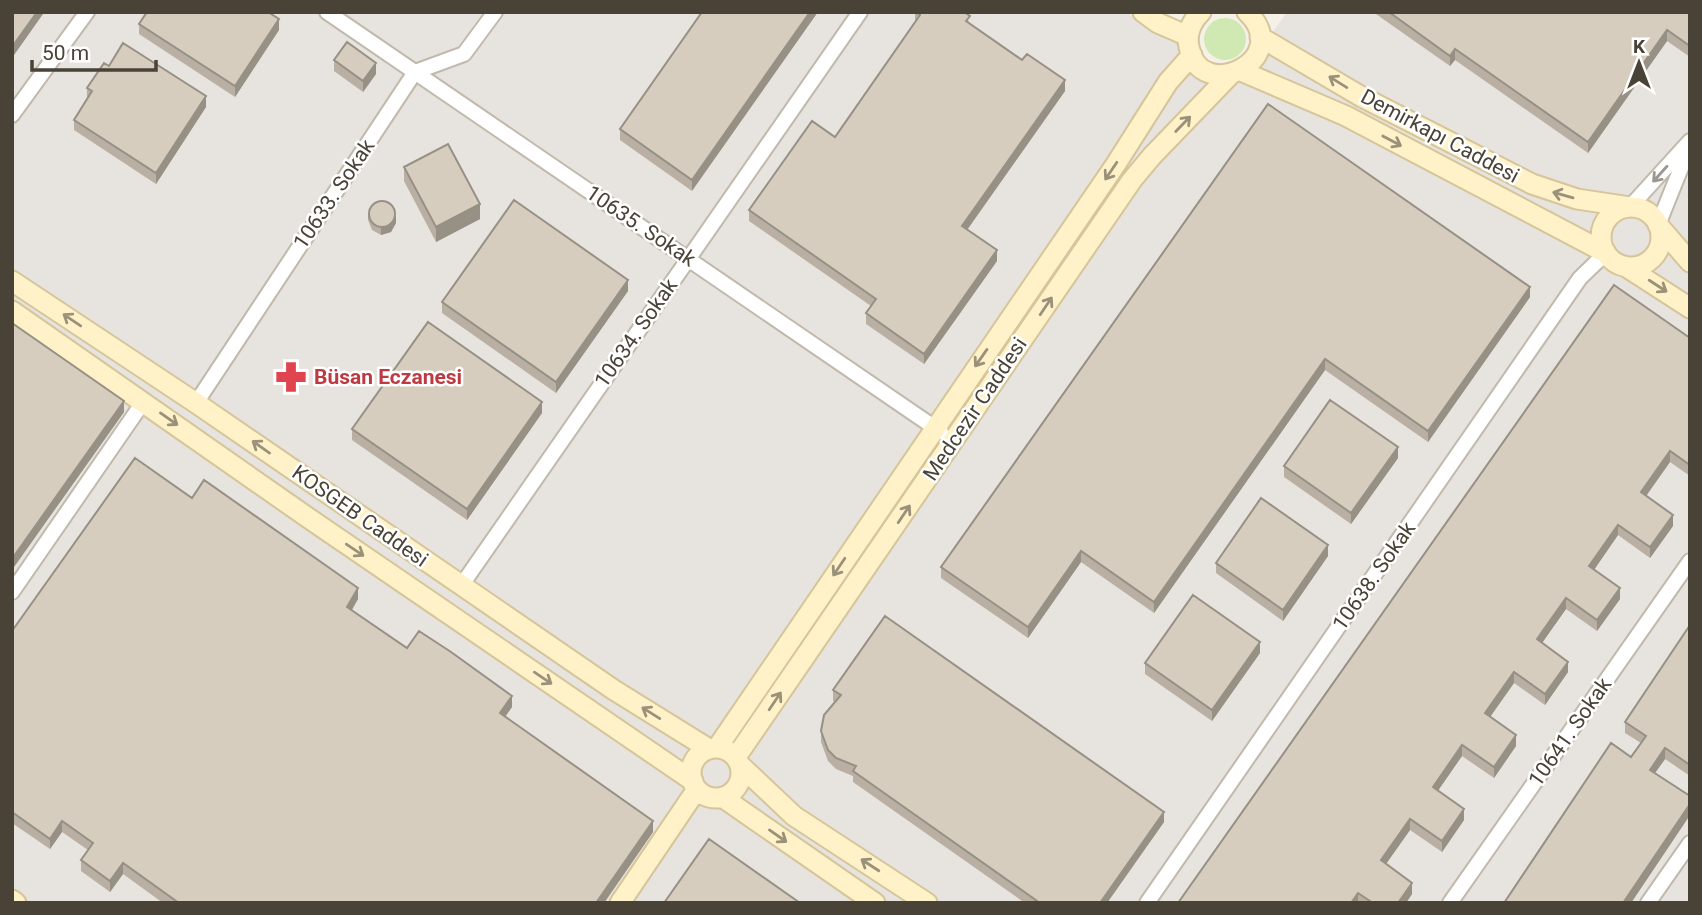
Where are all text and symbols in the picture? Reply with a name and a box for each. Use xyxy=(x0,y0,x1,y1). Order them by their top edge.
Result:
scale bar xyxy=(32,28,156,72)
north arrow xyxy=(1604,28,1674,98)
text: K xyxy=(1633,35,1646,58)
text: 50 m xyxy=(42,41,89,65)
one-way arrow xyxy=(1329,74,1349,88)
street label: Demirkapı Caddesi xyxy=(1357,84,1523,188)
one-way arrow xyxy=(1174,116,1191,133)
street label: 10633. Sokak xyxy=(289,134,380,253)
one-way arrow xyxy=(1381,134,1402,148)
one-way arrow xyxy=(1104,161,1118,180)
one-way arrow xyxy=(1652,165,1668,183)
street label: 10635. Sokak xyxy=(582,181,701,272)
one-way arrow xyxy=(1552,187,1574,200)
street label: 10634. Sokak xyxy=(590,274,682,392)
one-way arrow xyxy=(1648,279,1667,293)
one-way arrow xyxy=(1039,296,1053,316)
one-way arrow xyxy=(63,313,82,327)
street label: Medcezir Caddesi xyxy=(918,333,1032,485)
one-way arrow xyxy=(974,348,988,368)
pharmacy icon: Büsan Eczanesi xyxy=(274,360,308,394)
place label: Büsan Eczanesi xyxy=(314,365,462,389)
one-way arrow xyxy=(159,412,178,426)
one-way arrow xyxy=(252,440,271,454)
street label: KOSGEB Caddesi xyxy=(288,460,432,572)
one-way arrow xyxy=(897,504,911,524)
street label: 10638. Sokak xyxy=(1328,517,1420,635)
one-way arrow xyxy=(345,543,365,557)
one-way arrow xyxy=(832,557,847,576)
one-way arrow xyxy=(533,671,552,685)
street label: 10641. Sokak xyxy=(1524,673,1616,791)
one-way arrow xyxy=(768,692,782,711)
one-way arrow xyxy=(642,706,661,721)
one-way arrow xyxy=(768,829,787,843)
one-way arrow xyxy=(861,858,881,872)

